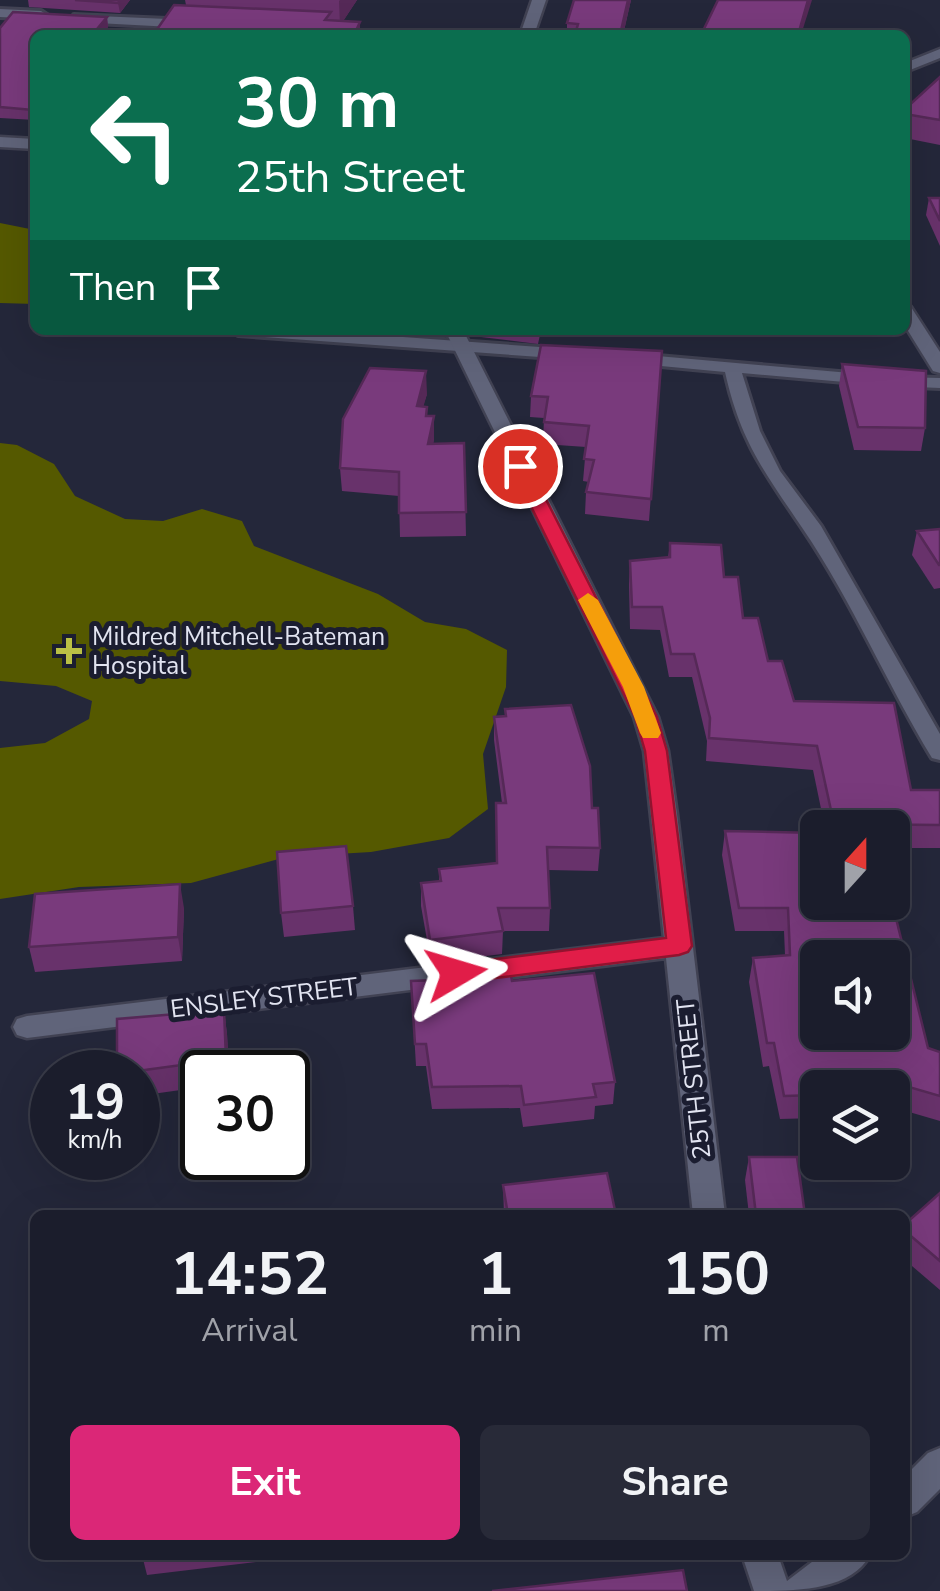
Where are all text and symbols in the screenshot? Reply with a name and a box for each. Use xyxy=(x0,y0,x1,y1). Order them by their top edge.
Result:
text: 30 m xyxy=(235,56,399,152)
icon: left xyxy=(70,70,200,200)
text: 25th Street xyxy=(235,147,465,208)
icon: arrive xyxy=(176,260,231,315)
text: Then xyxy=(70,262,156,313)
pin xyxy=(478,424,563,509)
icon: arrive xyxy=(493,439,548,494)
place label: Mildred Mitchell-Bateman Hospital xyxy=(92,620,385,683)
marker: Mildred Mitchell-Bateman Hospital xyxy=(56,638,82,664)
north arrow xyxy=(800,810,910,920)
map controls xyxy=(800,810,910,1180)
position arrow xyxy=(404,921,508,1025)
button: sound xyxy=(800,940,910,1050)
street label: ENSLEY STREET xyxy=(168,970,360,1026)
street label: 25TH STREET xyxy=(669,997,719,1161)
speed limit sign: 30 xyxy=(180,1050,310,1180)
text: 19 xyxy=(65,1068,125,1137)
button: layers xyxy=(800,1070,910,1180)
text: km/h xyxy=(67,1123,123,1157)
text: 14:52 xyxy=(170,1233,329,1315)
text: 1 xyxy=(477,1233,513,1315)
text: 150 xyxy=(662,1233,770,1315)
text: Arrival xyxy=(201,1309,298,1352)
text: min xyxy=(469,1309,522,1352)
text: m xyxy=(702,1309,730,1352)
button: Exit xyxy=(70,1425,460,1540)
button: Share xyxy=(480,1425,870,1540)

